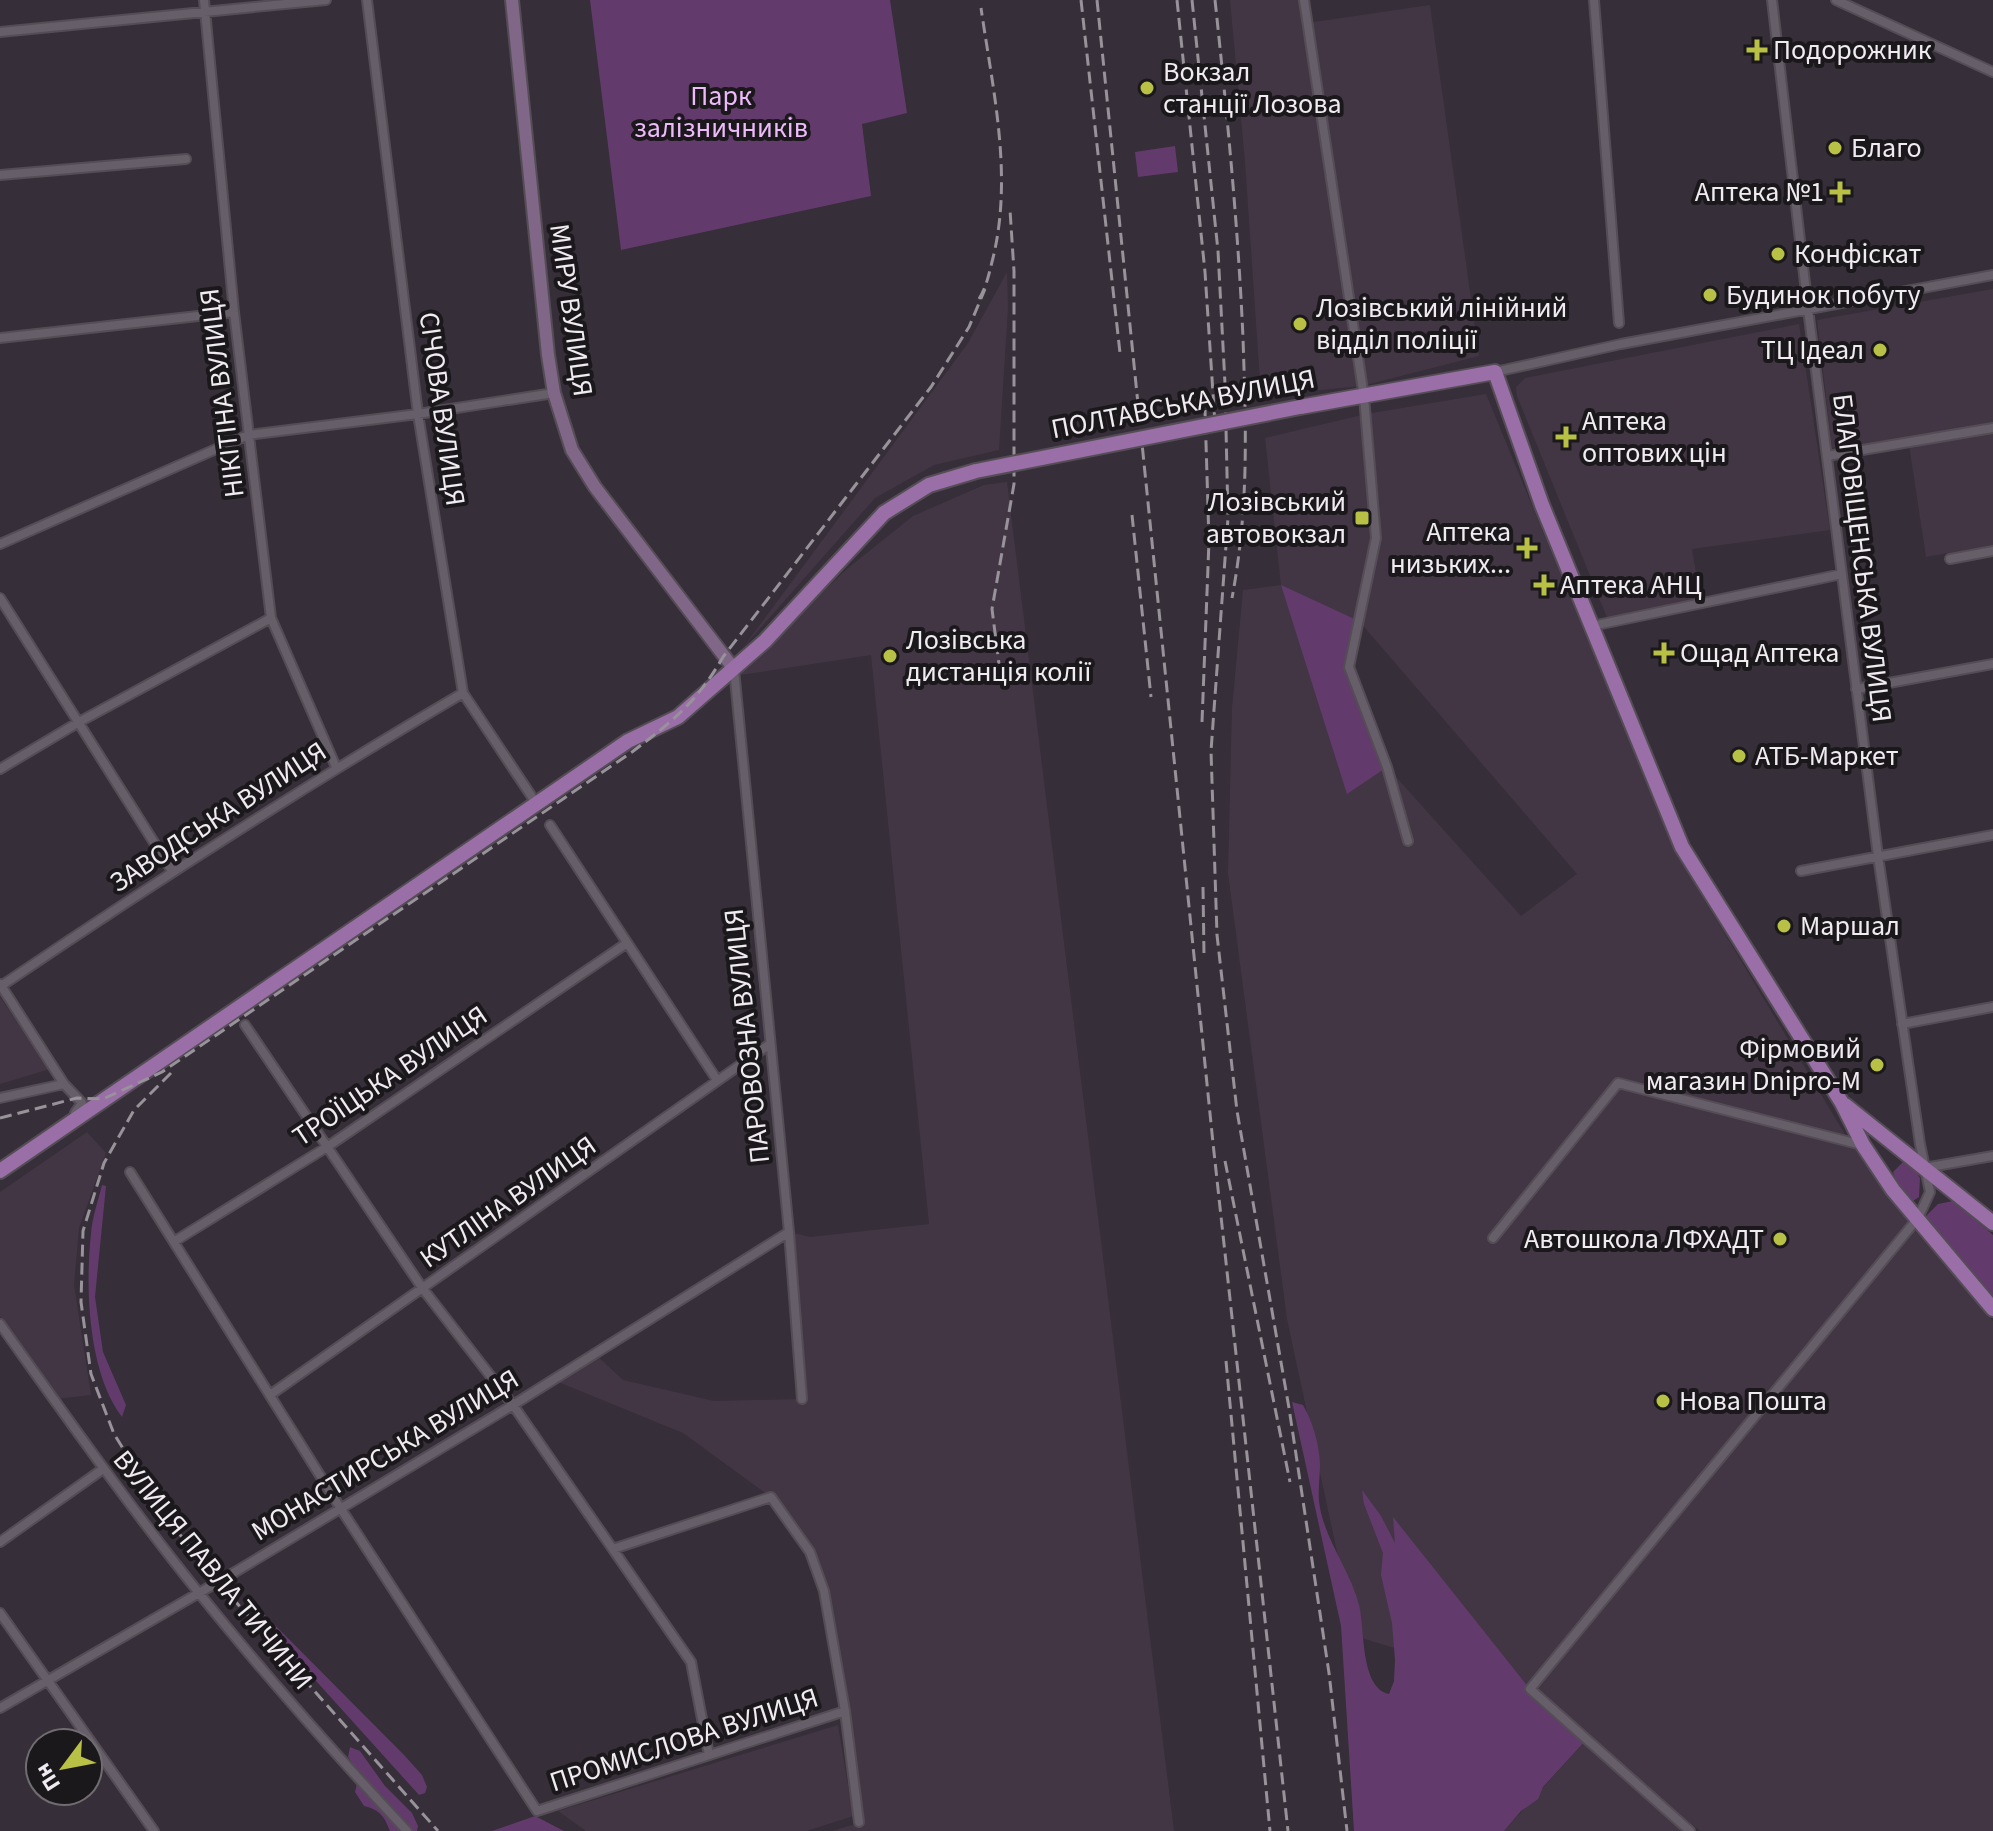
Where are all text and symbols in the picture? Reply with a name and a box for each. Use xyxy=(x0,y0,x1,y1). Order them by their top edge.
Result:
place label: Подорожник xyxy=(1773,30,1932,70)
marker: Подорожник xyxy=(1748,41,1766,59)
place label: Вокзал станції Лозова xyxy=(1163,52,1342,124)
park label: Парк залізничників xyxy=(634,76,808,148)
marker: Вокзал станції Лозова xyxy=(1138,79,1156,97)
place label: Благо xyxy=(1851,128,1922,168)
marker: Благо xyxy=(1826,139,1844,157)
place label: Аптека №1 xyxy=(1695,172,1824,212)
marker: Аптека №1 xyxy=(1831,183,1849,201)
street label: МИРУ ВУЛИЦЯ xyxy=(539,221,603,399)
place label: Конфіскат xyxy=(1794,234,1921,274)
marker: Конфіскат xyxy=(1769,245,1787,263)
place label: Будинок побуту xyxy=(1726,275,1921,315)
street label: НІКІТІНА ВУЛИЦЯ xyxy=(189,286,255,500)
marker: Будинок побуту xyxy=(1701,286,1719,304)
place label: Лозівський лінійний відділ поліції xyxy=(1316,288,1567,360)
street label: СІЧОВА ВУЛИЦЯ xyxy=(409,309,475,509)
marker: Лозівський лінійний відділ поліції xyxy=(1291,315,1309,333)
place label: ТЦ Ідеал xyxy=(1761,330,1864,370)
marker: ТЦ Ідеал xyxy=(1871,341,1889,359)
street label: ПОЛТАВСЬКА ВУЛИЦЯ xyxy=(1048,359,1318,449)
street label: БЛАГОВІЩЕНСЬКА ВУЛИЦЯ xyxy=(1822,392,1902,724)
place label: Аптека оптових цін xyxy=(1582,401,1727,473)
marker: Аптека оптових цін xyxy=(1557,428,1575,446)
place label: Лозівський автовокзал xyxy=(1206,482,1346,554)
marker: Лозівський автовокзал xyxy=(1353,509,1371,527)
place label: Аптека низьких... xyxy=(1390,512,1511,584)
marker: Аптека низьких... xyxy=(1518,539,1536,557)
place label: Аптека АНЦ xyxy=(1560,565,1702,605)
marker: Аптека АНЦ xyxy=(1535,576,1553,594)
place label: Лозівська дистанція колії xyxy=(906,620,1091,692)
place label: Ощад Аптека xyxy=(1680,633,1839,673)
marker: Ощад Аптека xyxy=(1655,644,1673,662)
marker: Лозівська дистанція колії xyxy=(881,647,899,665)
street label: ЗАВОДСЬКА ВУЛИЦЯ xyxy=(102,732,334,902)
place label: АТБ-Маркет xyxy=(1755,736,1899,776)
marker: АТБ-Маркет xyxy=(1730,747,1748,765)
place label: Маршал xyxy=(1800,906,1900,946)
street label: ПАРОВОЗНА ВУЛИЦЯ xyxy=(714,907,780,1165)
marker: Маршал xyxy=(1775,917,1793,935)
street label: ТРОЇЦЬКА ВУЛИЦЯ xyxy=(285,996,495,1156)
place label: Фірмовий магазин Dnipro-M xyxy=(1646,1029,1861,1101)
marker: Фірмовий магазин Dnipro-M xyxy=(1868,1056,1886,1074)
street label: КУТЛІНА ВУЛИЦЯ xyxy=(412,1126,604,1278)
place label: Автошкола ЛФХАДТ xyxy=(1524,1219,1764,1259)
marker: Автошкола ЛФХАДТ xyxy=(1771,1230,1789,1248)
street label: МОНАСТИРСЬКА ВУЛИЦЯ xyxy=(244,1359,526,1551)
place label: Нова Пошта xyxy=(1679,1381,1827,1421)
marker: Нова Пошта xyxy=(1654,1392,1672,1410)
street label: ВУЛИЦЯ ПАВЛА ТИЧИНИ xyxy=(104,1441,322,1699)
street label: ПРОМИСЛОВА ВУЛИЦЯ xyxy=(545,1678,823,1802)
north arrow xyxy=(24,1727,104,1807)
text: Пн xyxy=(27,1757,69,1797)

